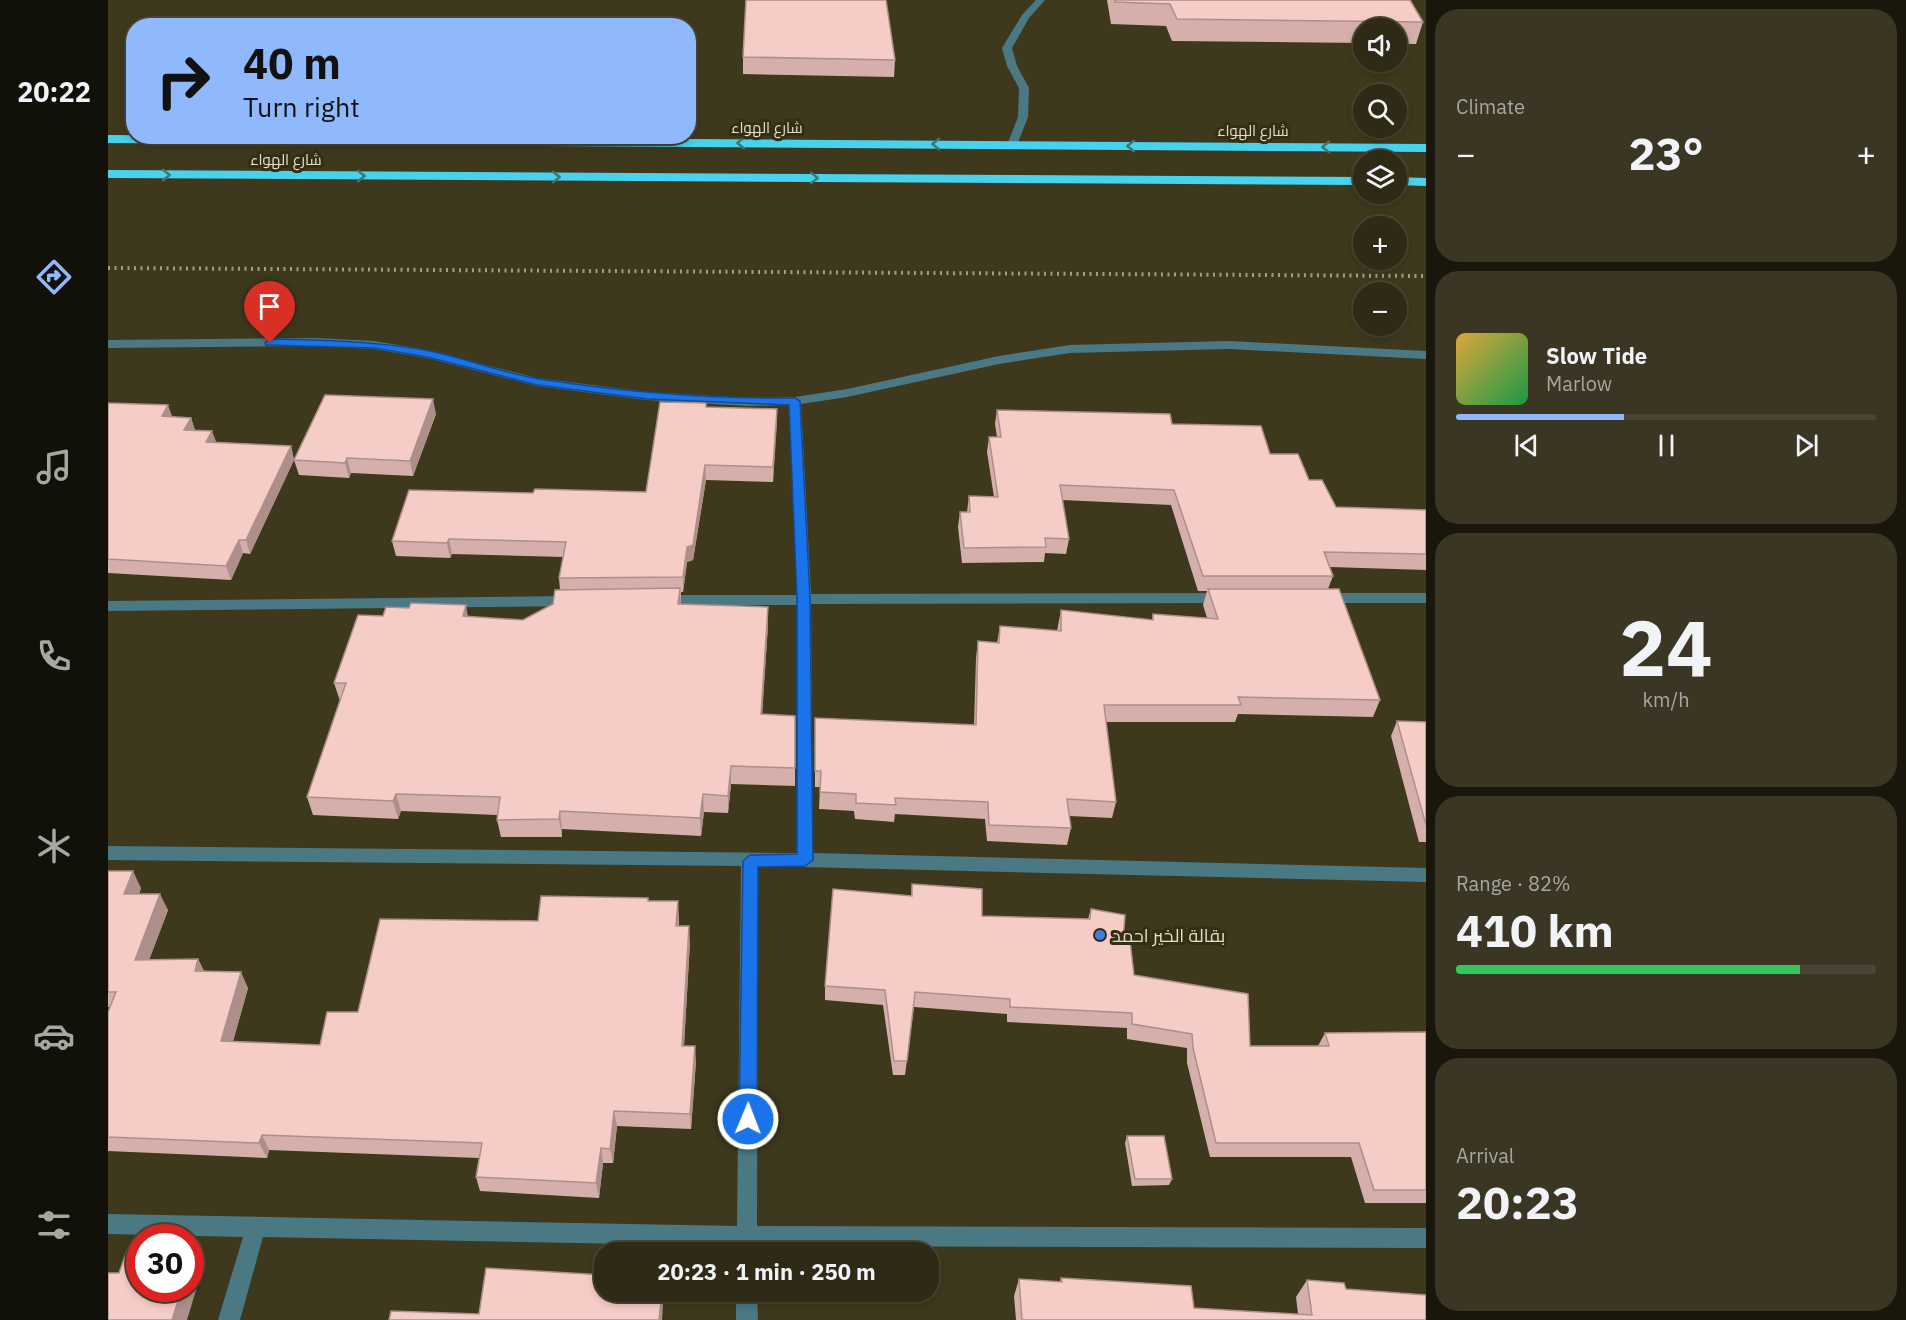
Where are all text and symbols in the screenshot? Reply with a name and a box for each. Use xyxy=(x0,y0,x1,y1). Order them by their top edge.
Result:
map controls xyxy=(1353,18,1407,336)
button: sound xyxy=(1353,18,1407,72)
text: 40 m xyxy=(243,36,341,91)
icon: right xyxy=(144,42,222,120)
text: 20:22 xyxy=(17,74,91,109)
button: search xyxy=(1353,84,1407,138)
text: Turn right xyxy=(243,89,360,124)
text: Climate xyxy=(1456,93,1525,120)
street label: شارع الهواء xyxy=(731,118,803,139)
street label: شارع الهواء xyxy=(1217,121,1289,142)
text: 23° xyxy=(1628,124,1704,182)
text: − xyxy=(1456,132,1476,175)
text: + xyxy=(1856,132,1876,175)
one-way arrow xyxy=(736,137,745,149)
one-way arrow xyxy=(931,138,940,150)
one-way arrow xyxy=(1126,140,1135,152)
one-way arrow xyxy=(1321,141,1330,153)
street label: شارع الهواء xyxy=(250,150,322,171)
button: layers xyxy=(1353,150,1407,204)
one-way arrow xyxy=(162,169,171,181)
one-way arrow xyxy=(357,170,366,182)
one-way arrow xyxy=(552,171,561,183)
one-way arrow xyxy=(810,172,819,184)
button: + xyxy=(1353,216,1407,270)
icon: directions xyxy=(33,256,75,298)
pin xyxy=(244,281,295,343)
button: − xyxy=(1353,282,1407,336)
icon: arrive xyxy=(253,290,286,323)
text: Slow Tide xyxy=(1546,341,1647,370)
text: Marlow xyxy=(1546,370,1612,397)
icon: previous xyxy=(1510,429,1543,462)
icon: pause xyxy=(1650,429,1683,462)
icon: next xyxy=(1790,429,1823,462)
icon: music xyxy=(33,446,75,488)
text: 24 xyxy=(1619,596,1713,697)
icon: phone xyxy=(33,635,75,677)
text: km/h xyxy=(1642,686,1690,713)
icon: climate xyxy=(33,825,75,867)
text: Range · 82% xyxy=(1456,870,1571,897)
text: 410 km xyxy=(1456,901,1614,959)
place label: بقالة الخير احمد xyxy=(1112,924,1225,947)
marker: بقالة الخير احمد xyxy=(1093,928,1107,942)
icon: car xyxy=(33,1015,75,1057)
position arrow xyxy=(716,1087,780,1151)
text: Arrival xyxy=(1456,1142,1514,1169)
text: 20:23 xyxy=(1456,1173,1579,1231)
icon: filters xyxy=(33,1204,75,1246)
speed limit sign: 30 xyxy=(126,1224,204,1302)
text: 20:23 · 1 min · 250 m xyxy=(657,1257,876,1286)

